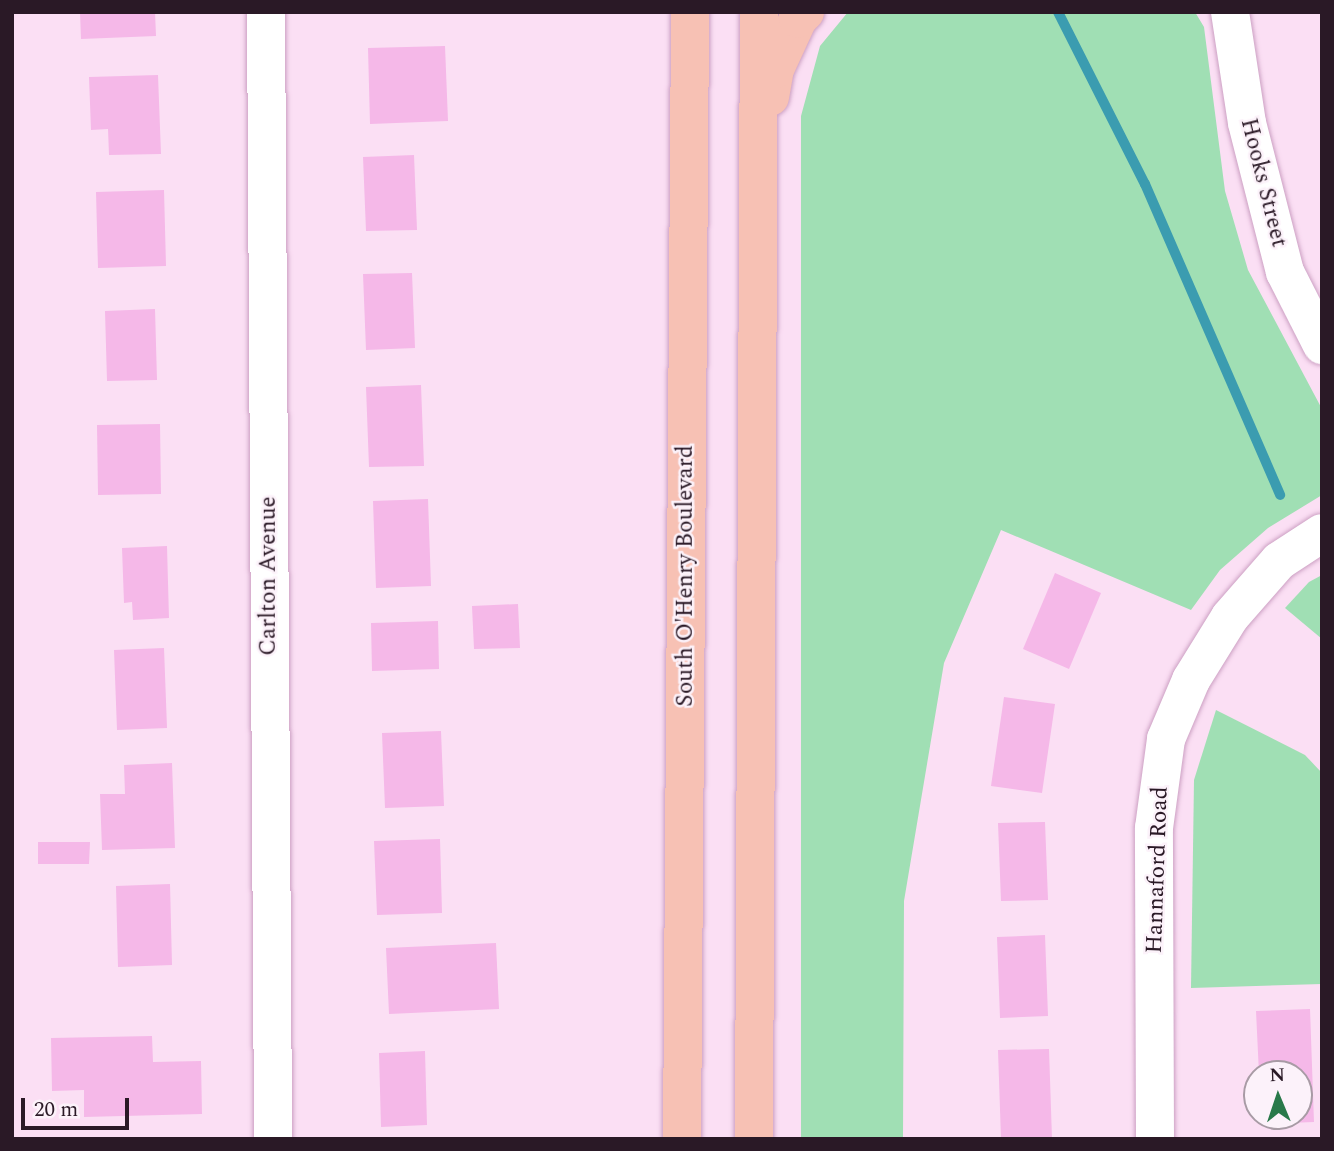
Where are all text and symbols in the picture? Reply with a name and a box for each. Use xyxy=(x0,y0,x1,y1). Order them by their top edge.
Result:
street label: Hooks Street xyxy=(1234,116,1292,250)
street label: South O'Henry Boulevard xyxy=(672,445,700,707)
street label: Carlton Avenue xyxy=(255,496,283,656)
street label: Hannaford Road xyxy=(1141,786,1175,954)
north arrow xyxy=(1243,1060,1313,1130)
text: N xyxy=(1269,1061,1286,1090)
scale bar xyxy=(24,1084,133,1128)
text: 20 m xyxy=(34,1094,78,1126)

